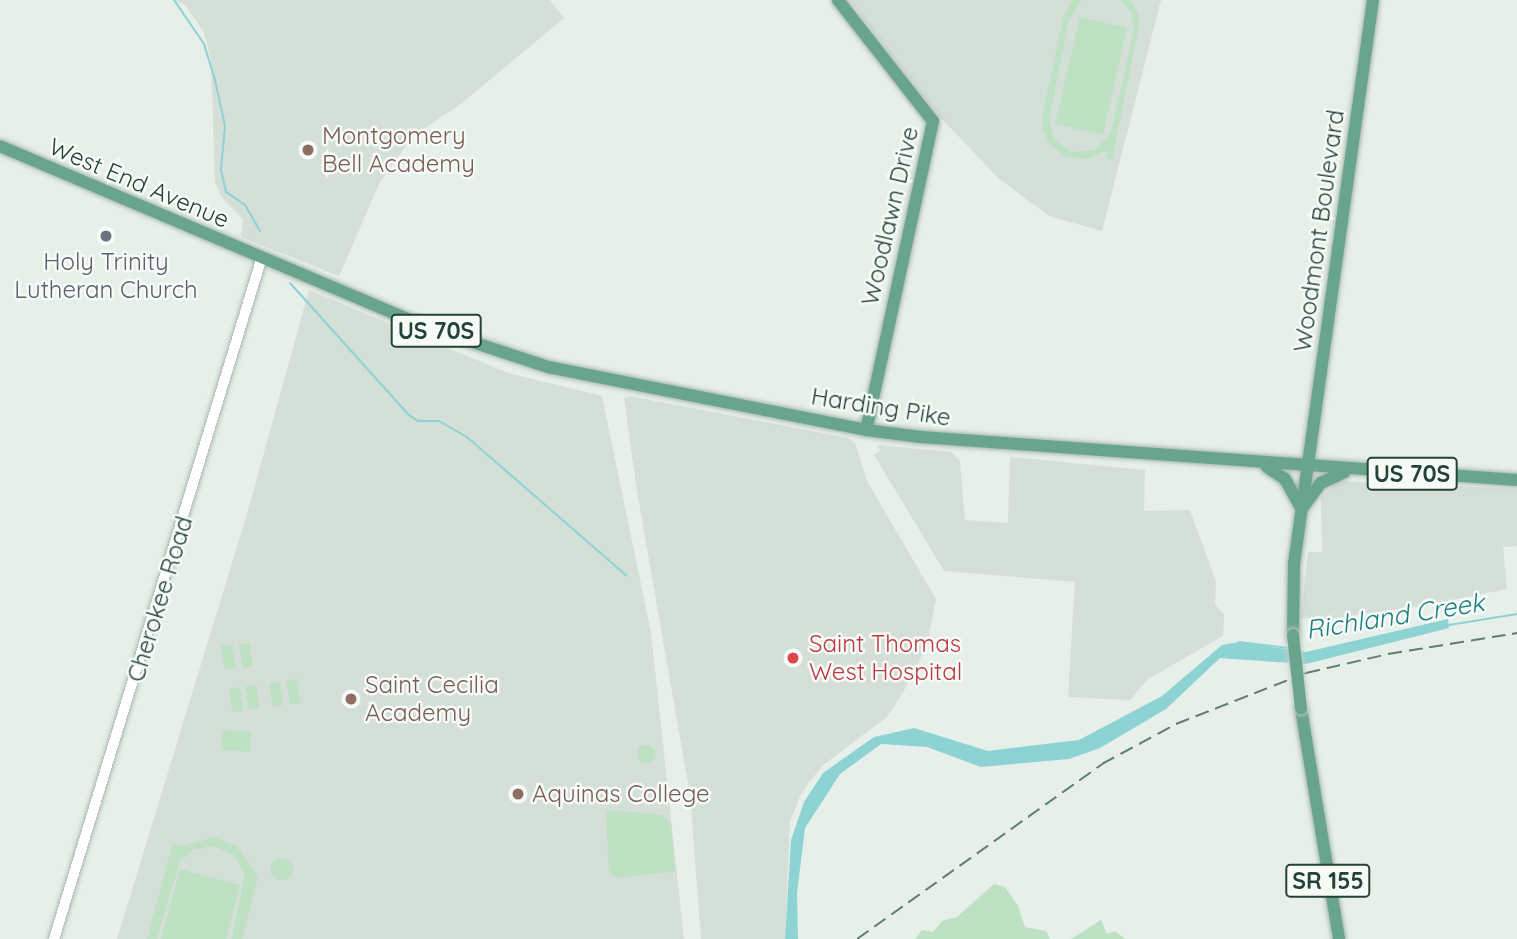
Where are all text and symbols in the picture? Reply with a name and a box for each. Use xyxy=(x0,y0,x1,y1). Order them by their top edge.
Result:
street label: Woodmont Boulevard xyxy=(1288,108,1350,354)
place label: Montgomery Bell Academy xyxy=(322,122,475,178)
street label: Woodlawn Drive xyxy=(855,124,925,308)
street label: West End Avenue xyxy=(45,132,233,234)
marker: Montgomery Bell Academy xyxy=(300,142,316,158)
marker: Holy Trinity Lutheran Church xyxy=(98,228,114,244)
place label: Holy Trinity Lutheran Church xyxy=(14,248,198,304)
road number: US 70S xyxy=(390,312,481,350)
street label: Harding Pike xyxy=(809,382,953,432)
road number: US 70S xyxy=(1366,454,1458,494)
street label: Cherokee Road xyxy=(121,513,199,685)
water label: Richland Creek xyxy=(1303,586,1487,646)
place label: Saint Thomas West Hospital xyxy=(809,630,962,686)
marker: Saint Thomas West Hospital xyxy=(783,648,803,668)
place label: Saint Cecilia Academy xyxy=(365,671,499,727)
marker: Saint Cecilia Academy xyxy=(343,691,359,707)
place label: Aquinas College xyxy=(532,780,710,808)
marker: Aquinas College xyxy=(510,786,526,802)
road number: SR 155 xyxy=(1284,862,1372,900)

